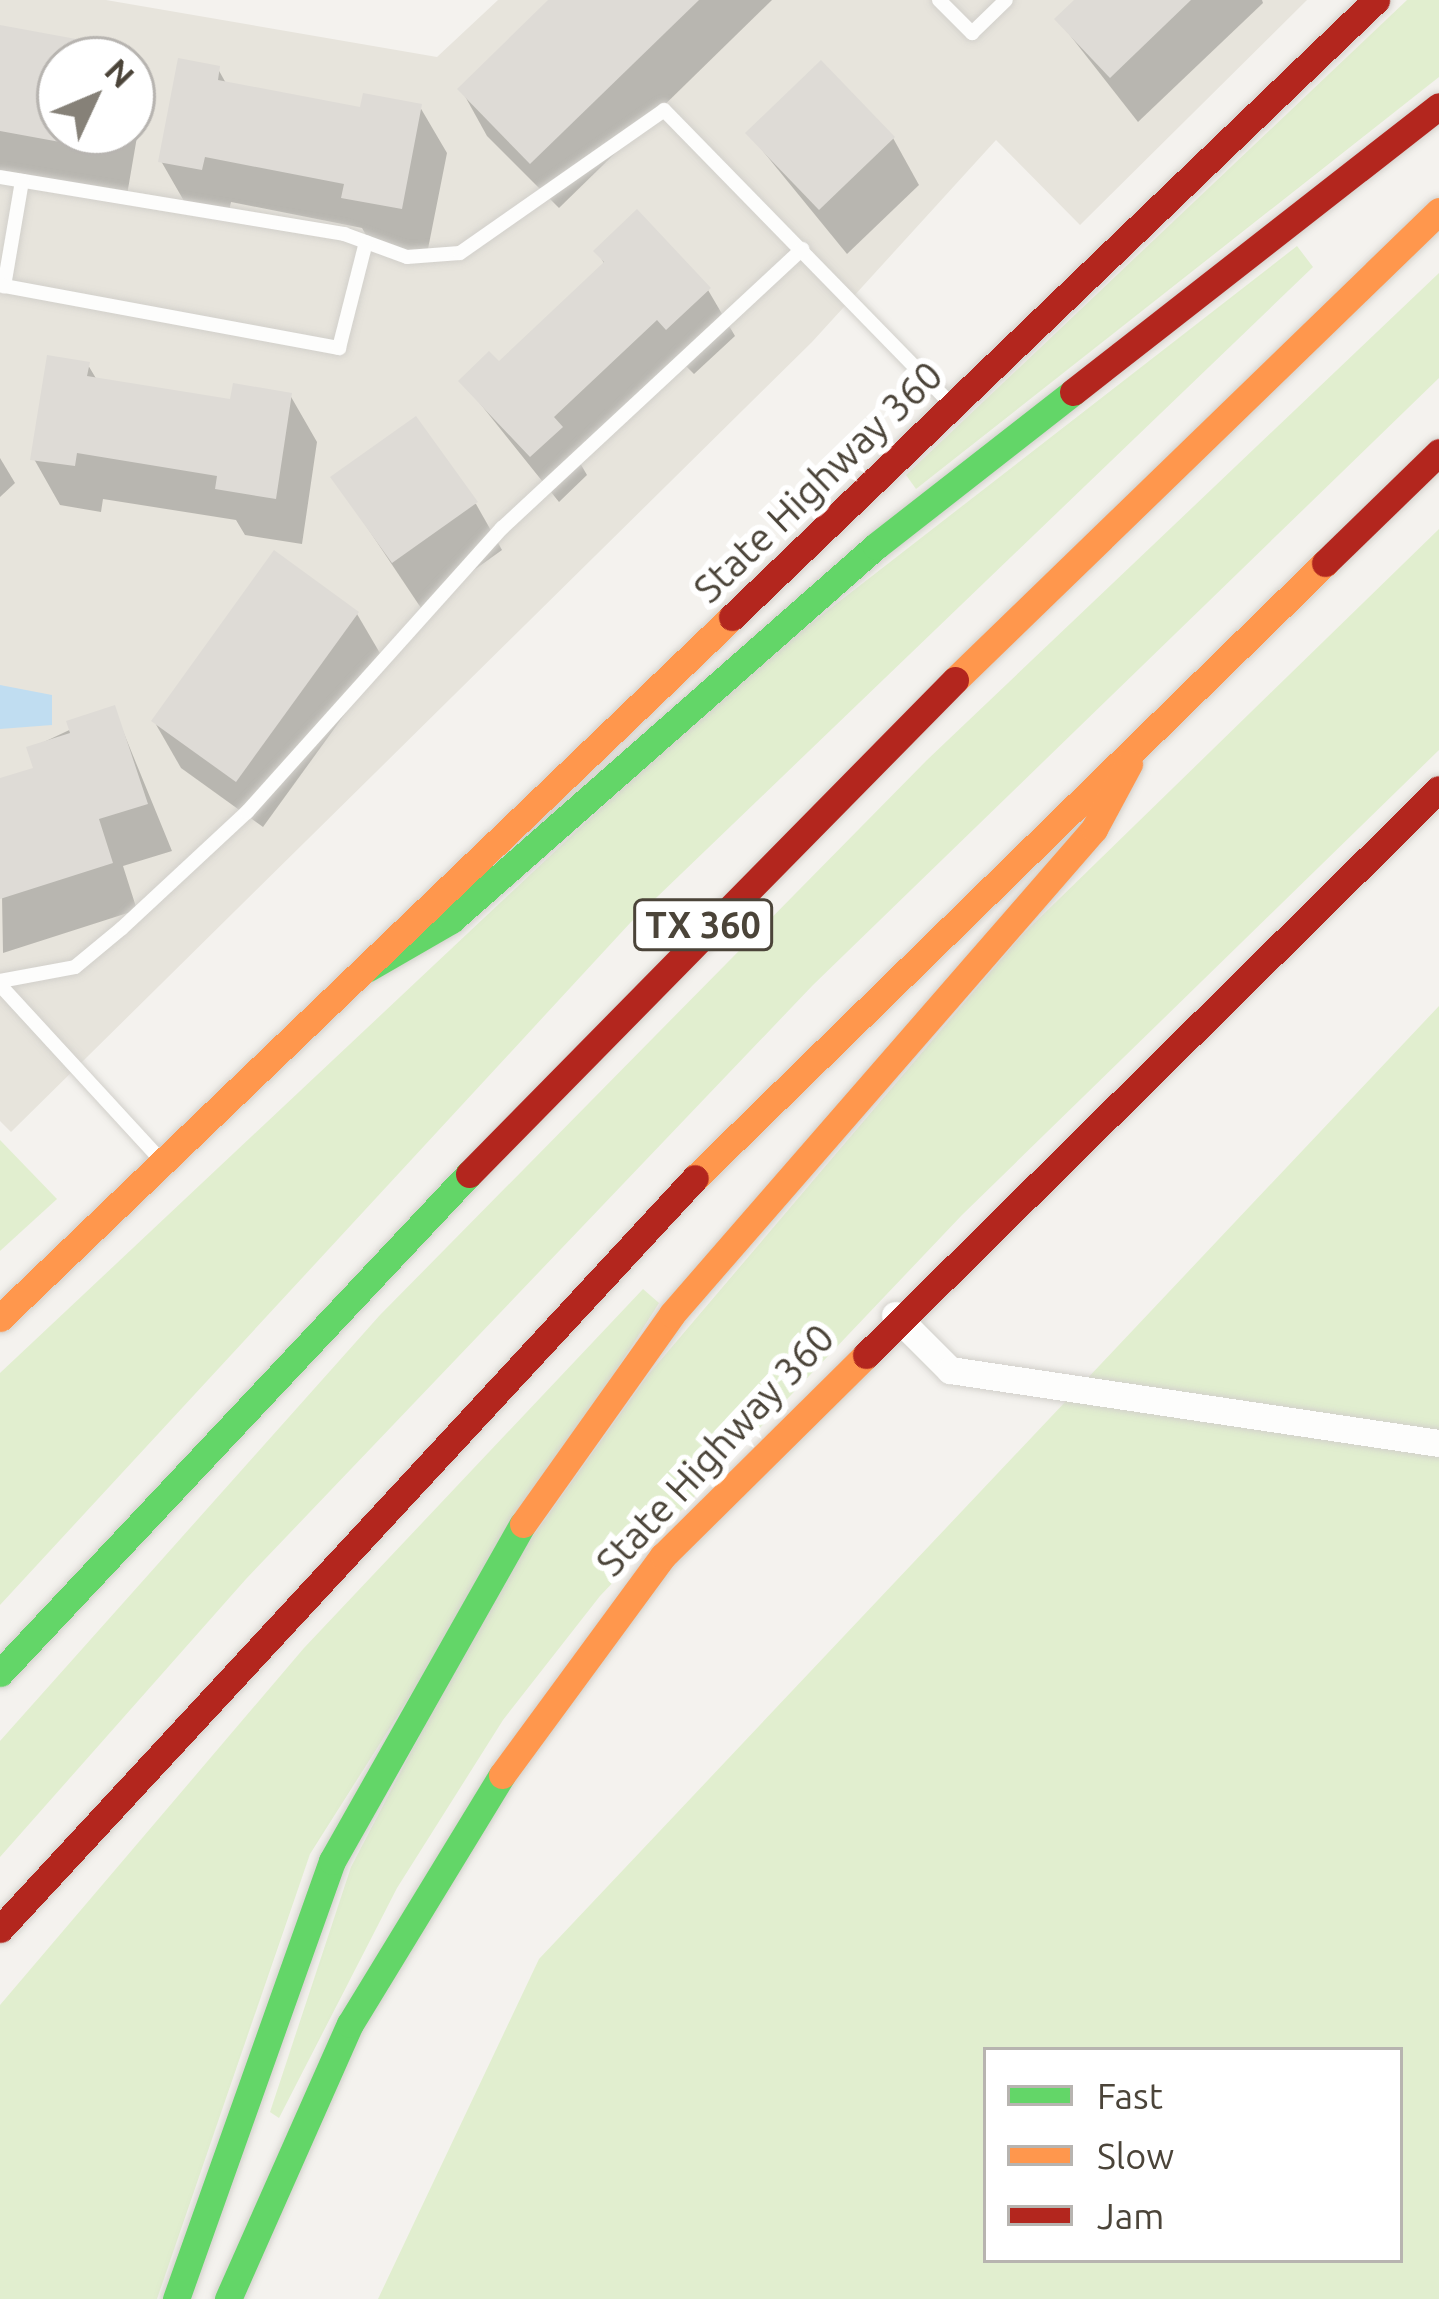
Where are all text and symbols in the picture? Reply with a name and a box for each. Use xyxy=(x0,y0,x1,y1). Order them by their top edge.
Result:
north arrow xyxy=(36,36,156,156)
text: N xyxy=(98,51,142,94)
street label: State Highway 360 xyxy=(684,352,952,612)
road number: TX 360 xyxy=(631,895,775,955)
street label: State Highway 360 xyxy=(586,1315,844,1585)
legend xyxy=(983,2047,1403,2263)
text: Fast xyxy=(1097,2075,1163,2116)
text: Slow xyxy=(1097,2135,1174,2176)
text: Jam xyxy=(1097,2195,1164,2236)

